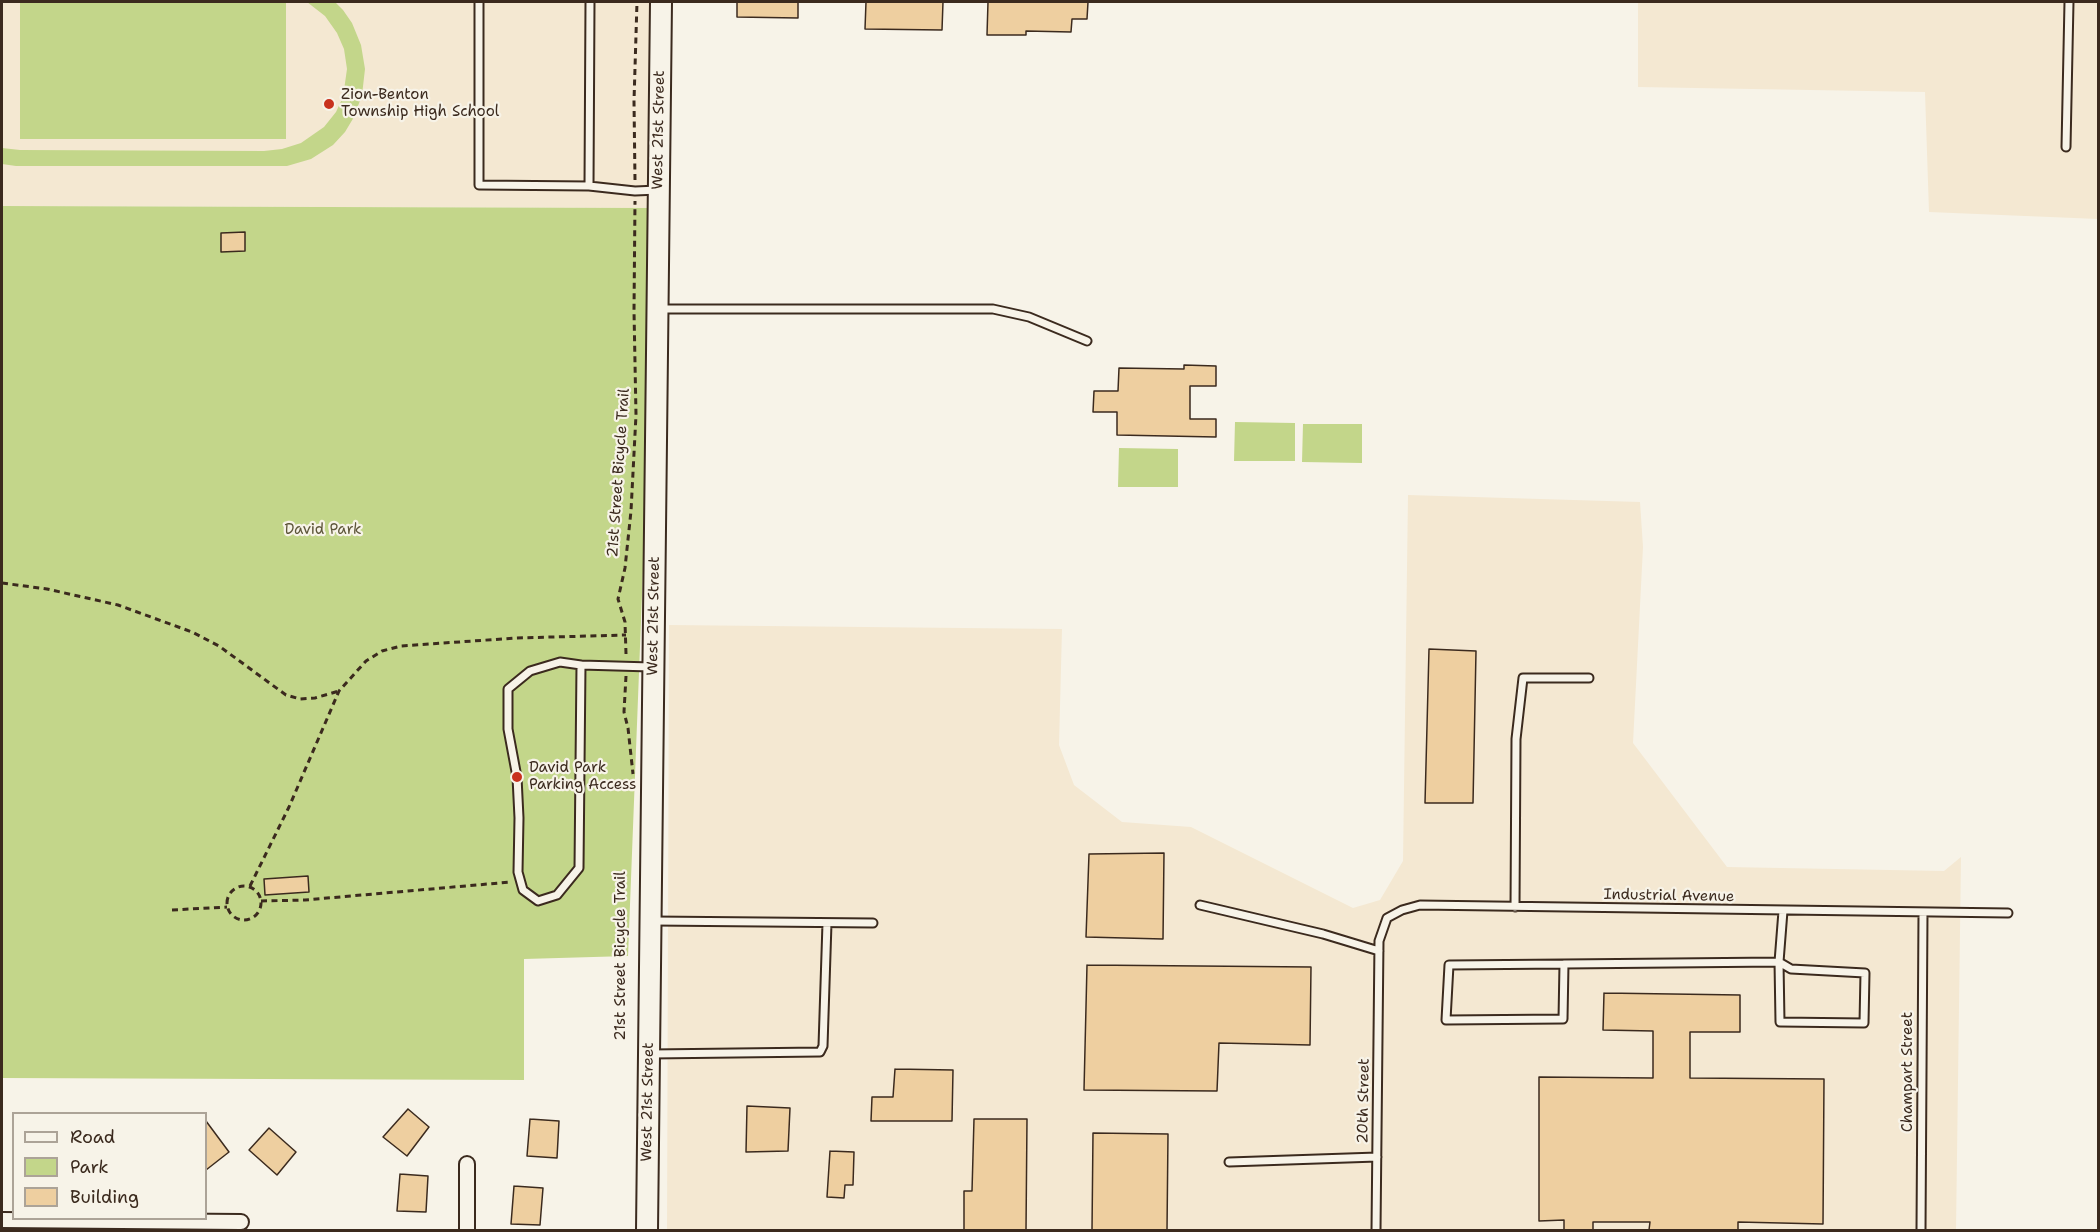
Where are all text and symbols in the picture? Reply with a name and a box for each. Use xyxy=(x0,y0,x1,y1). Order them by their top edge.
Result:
street label: West 21st Street xyxy=(649,70,669,190)
place label: Zion-Benton Township High School xyxy=(341,86,499,121)
marker: Zion-Benton Township High School xyxy=(322,97,336,111)
street label: 21st Street Bicycle Trail xyxy=(604,388,634,558)
park label: David Park xyxy=(284,521,362,539)
street label: West 21st Street xyxy=(644,556,664,676)
place label: David Park Parking Access xyxy=(529,759,637,794)
marker: David Park Parking Access xyxy=(510,770,524,784)
street label: 21st Street Bicycle Trail xyxy=(612,871,630,1041)
street label: Industrial Avenue xyxy=(1603,886,1735,906)
street label: Champart Street xyxy=(1899,1012,1917,1132)
street label: West 21st Street xyxy=(638,1042,658,1162)
street label: 20th Street xyxy=(1354,1058,1374,1144)
legend xyxy=(12,1112,207,1220)
text: Road xyxy=(70,1125,115,1149)
text: Park xyxy=(70,1155,109,1179)
text: Building xyxy=(70,1185,139,1209)

